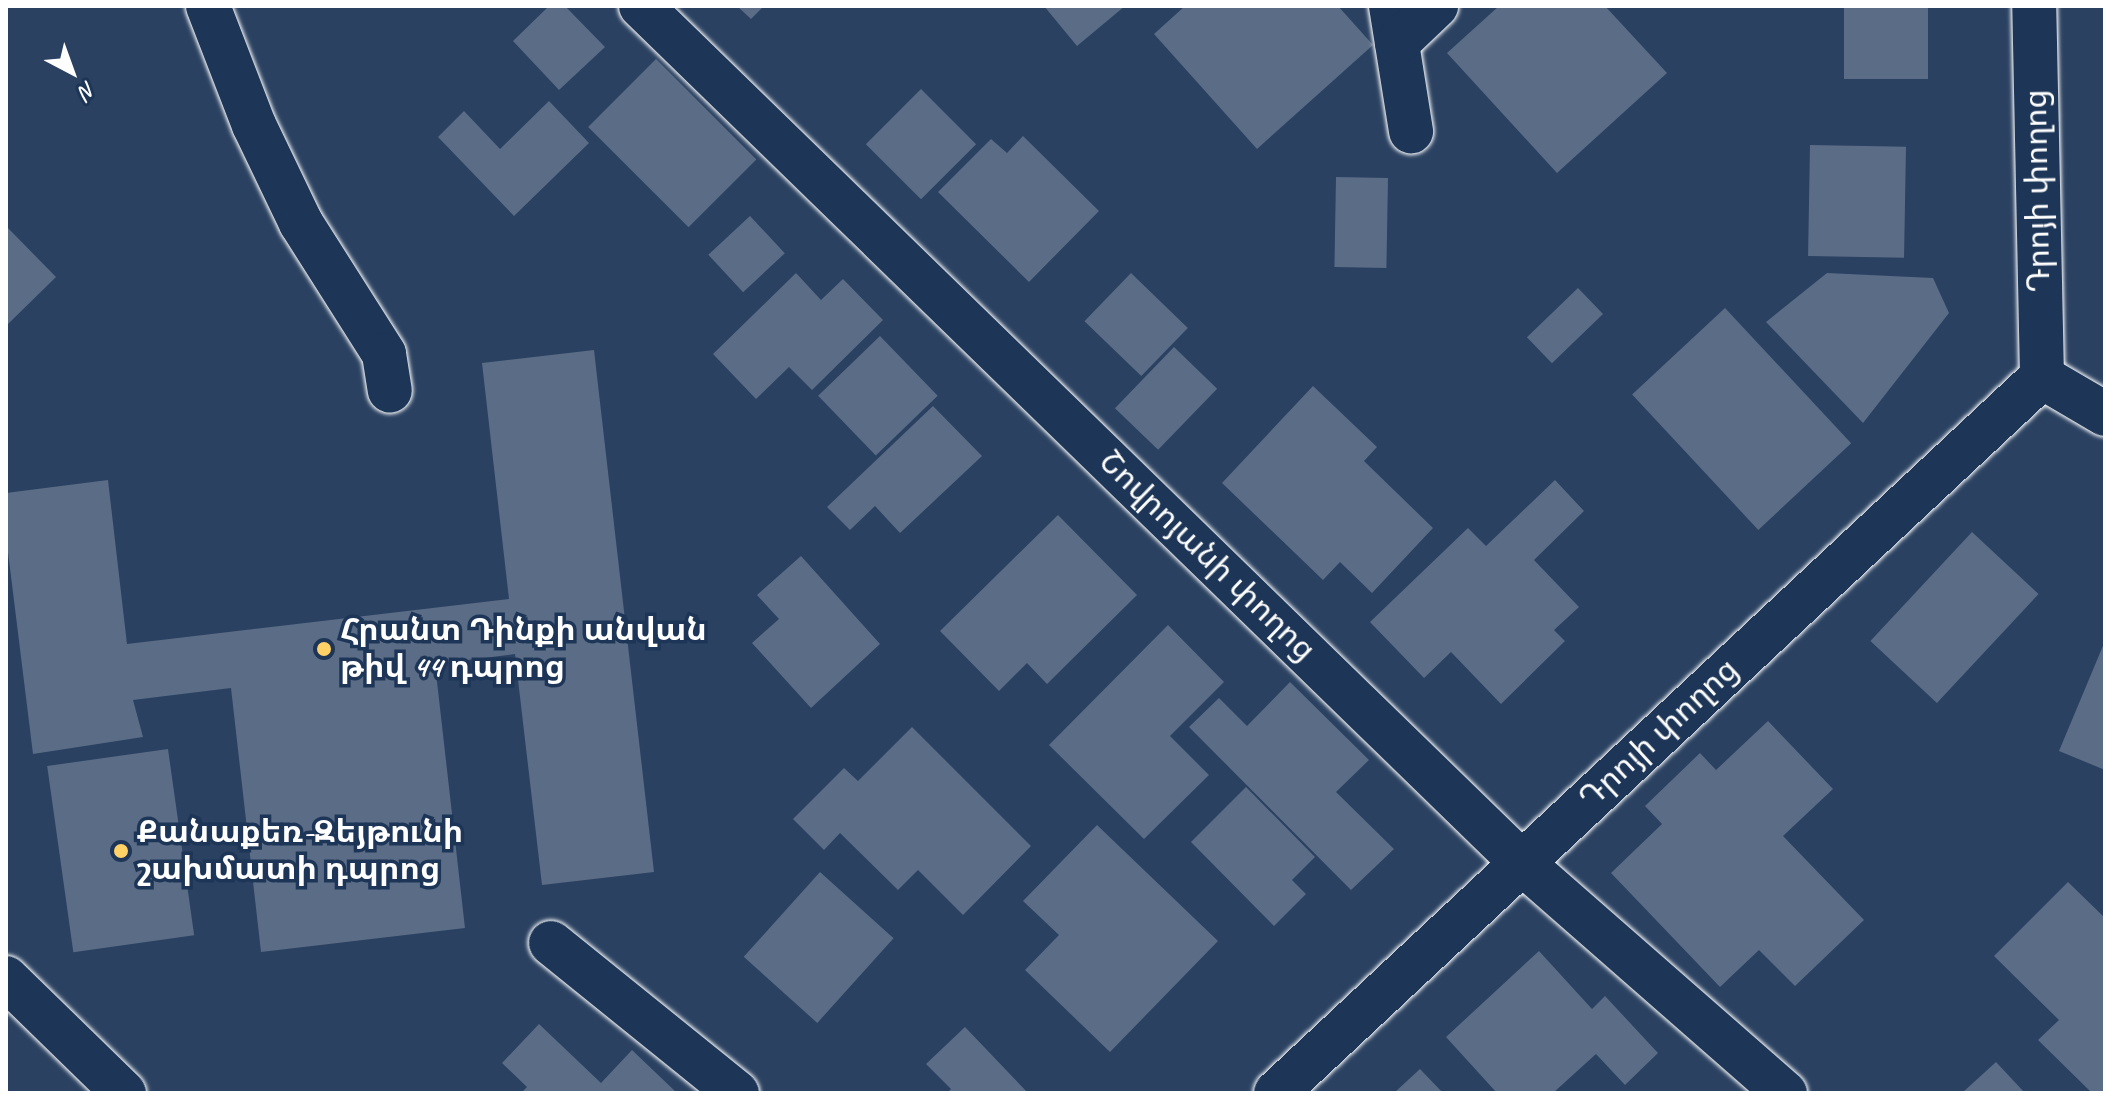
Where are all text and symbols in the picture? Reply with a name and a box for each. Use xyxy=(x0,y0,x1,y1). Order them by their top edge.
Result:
north arrow xyxy=(32,32,112,112)
text: N xyxy=(73,75,102,105)
street label: Դրոյի փողոց xyxy=(2017,89,2059,293)
street label: Շովրոյանի փողոց xyxy=(1091,443,1323,669)
place label: Հրանտ Դինքի անվան թիվ 44 դպրոց xyxy=(340,612,707,687)
marker: Հրանտ Դինքի անվան թիվ 44 դպրոց xyxy=(315,640,333,658)
street label: Դրոյի փողոց xyxy=(1571,651,1747,817)
place label: Քանաքեռ-Զեյթունի շախմատի դպրոց xyxy=(137,814,463,889)
marker: Քանաքեռ-Զեյթունի շախմատի դպրոց xyxy=(112,842,130,860)

